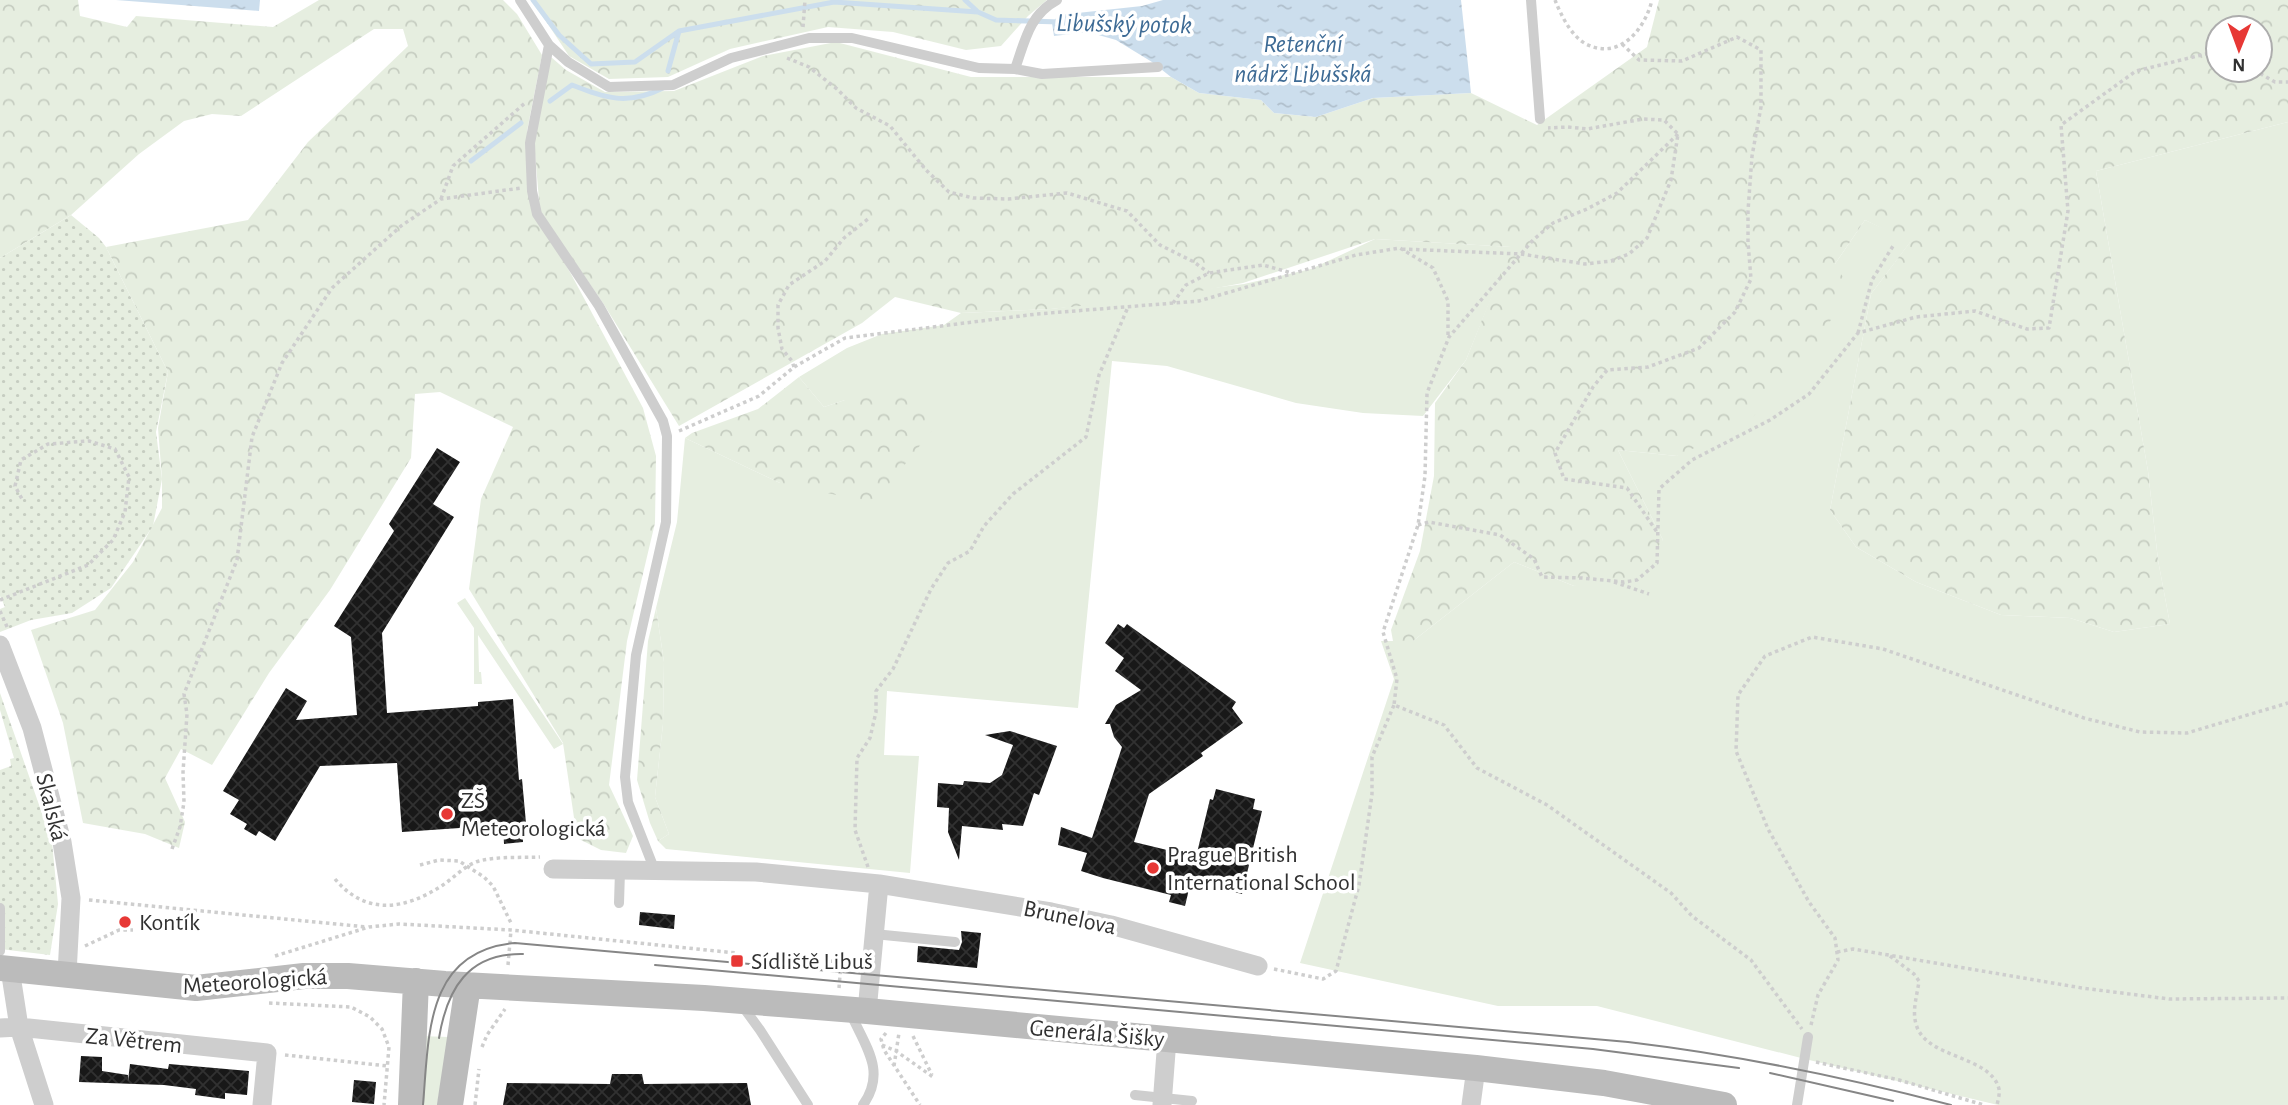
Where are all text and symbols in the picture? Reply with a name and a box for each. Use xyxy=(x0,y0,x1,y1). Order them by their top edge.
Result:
water label: Libušský potok xyxy=(1056,10,1192,38)
north arrow xyxy=(2204,14,2274,84)
water label: Retenční nádrž Libušská xyxy=(1234,31,1372,87)
text: N xyxy=(2232,55,2246,74)
street label: Skalská xyxy=(31,771,71,844)
place label: ZŠ Meteorologická xyxy=(461,788,606,841)
marker: ZŠ Meteorologická xyxy=(439,806,455,822)
place label: Prague British International School xyxy=(1167,843,1356,895)
marker: Prague British International School xyxy=(1145,860,1161,876)
street label: Brunelova xyxy=(1021,896,1118,939)
place label: Kontík xyxy=(139,911,200,935)
marker: Kontík xyxy=(117,914,133,930)
place label: Sídliště Libuš xyxy=(751,950,873,974)
marker: Sídliště Libuš xyxy=(729,953,745,969)
street label: Meteorologická xyxy=(182,965,328,999)
street label: Generála Šišky xyxy=(1029,1015,1165,1052)
street label: Za Větrem xyxy=(84,1024,183,1058)

